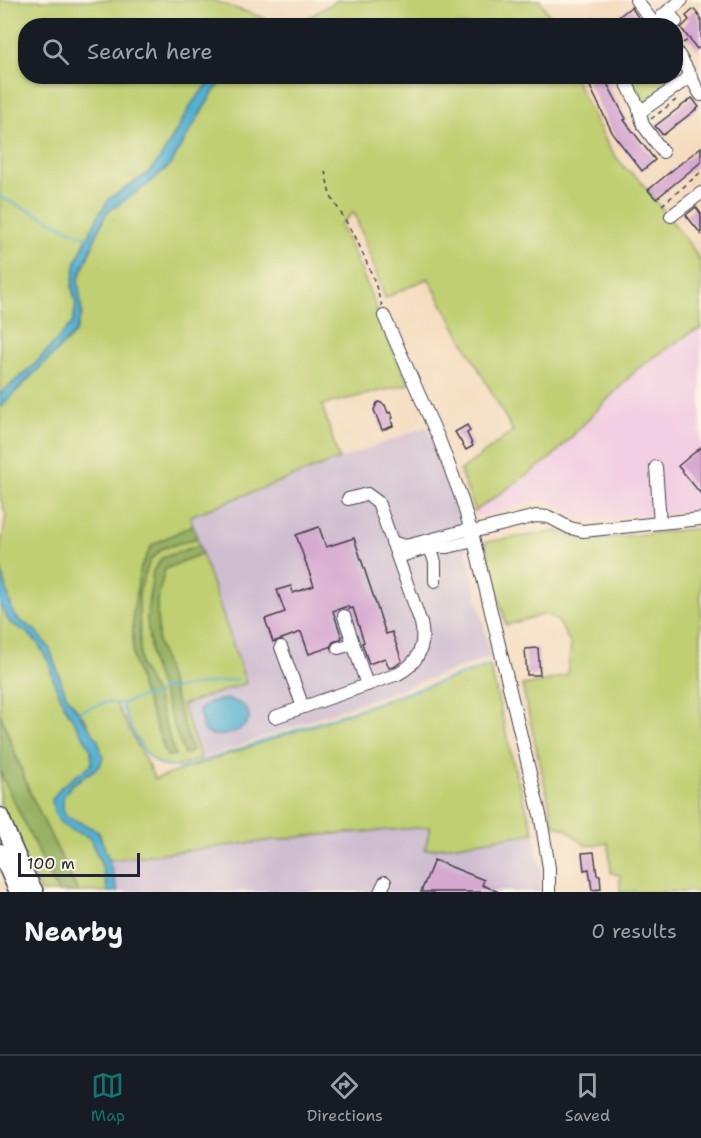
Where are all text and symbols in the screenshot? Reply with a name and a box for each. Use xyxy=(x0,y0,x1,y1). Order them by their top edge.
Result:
search box xyxy=(18,18,683,84)
icon: search xyxy=(39,35,72,68)
text: Search here xyxy=(87,37,213,66)
scale bar xyxy=(18,850,140,878)
text: 100 m xyxy=(27,853,75,874)
text: Nearby xyxy=(24,914,123,949)
text: 0 results xyxy=(591,918,677,944)
tab: Map xyxy=(91,1069,125,1126)
tab: Directions xyxy=(307,1069,383,1126)
tab: Saved xyxy=(565,1069,610,1126)

